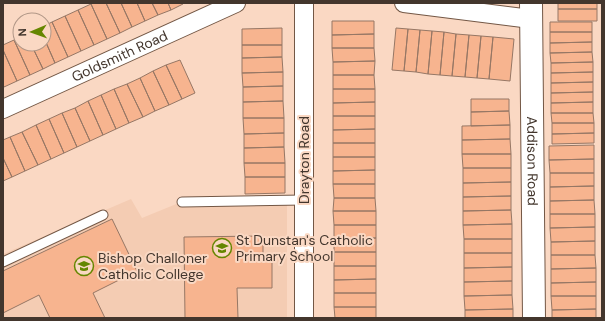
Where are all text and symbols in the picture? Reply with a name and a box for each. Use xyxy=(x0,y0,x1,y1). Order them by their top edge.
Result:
north arrow xyxy=(12,12,52,52)
street label: Goldsmith Road xyxy=(69,26,170,86)
text: N xyxy=(15,28,29,37)
street label: Drayton Road xyxy=(295,116,313,204)
street label: Addison Road xyxy=(523,116,542,206)
place label: St Dunstan's Catholic Primary School xyxy=(236,231,373,265)
school or university icon: St Dunstan's Catholic Primary School xyxy=(211,237,233,259)
place label: Bishop Challoner Catholic College xyxy=(98,249,207,283)
school or university icon: Bishop Challoner Catholic College xyxy=(73,255,95,277)

